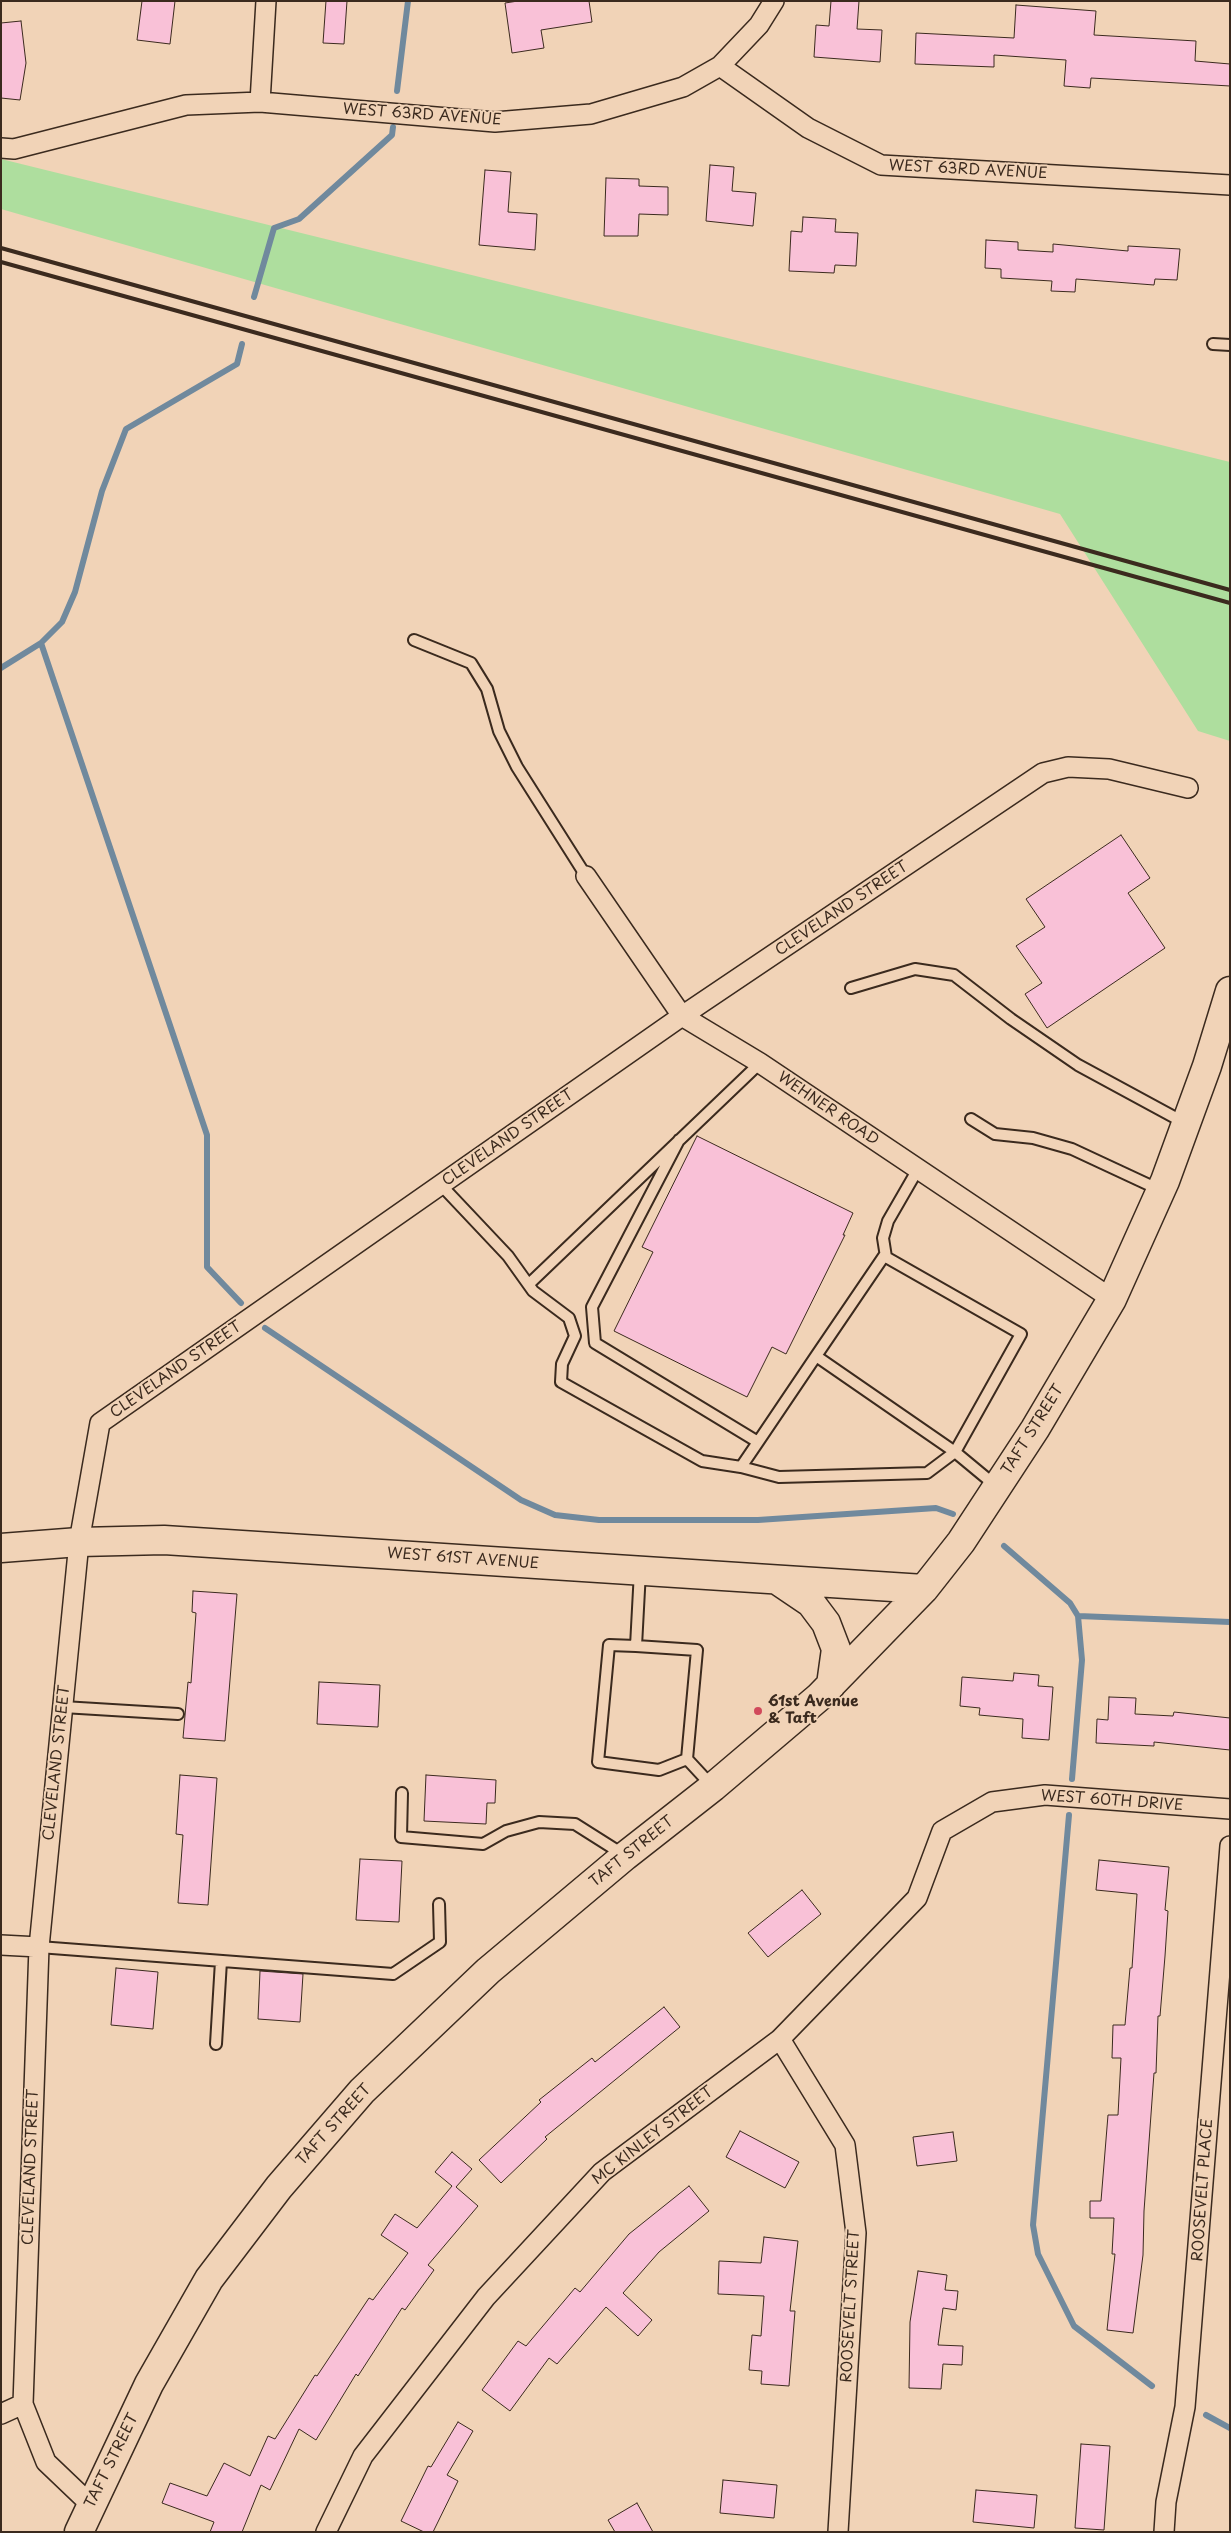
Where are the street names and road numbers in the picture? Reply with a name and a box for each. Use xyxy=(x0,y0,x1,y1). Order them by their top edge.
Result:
street label: WEST 63RD AVENUE xyxy=(342,100,502,130)
street label: WEST 63RD AVENUE xyxy=(888,157,1048,183)
street label: CLEVELAND STREET xyxy=(772,858,912,960)
street label: WEHNER ROAD xyxy=(774,1068,882,1150)
street label: CLEVELAND STREET xyxy=(439,1086,577,1190)
street label: CLEVELAND STREET xyxy=(107,1318,245,1422)
street label: TAFT STREET xyxy=(998,1382,1068,1478)
street label: WEST 61ST AVENUE xyxy=(386,1545,540,1573)
street label: CLEVELAND STREET xyxy=(40,1684,74,1842)
street label: WEST 60TH DRIVE xyxy=(1040,1787,1184,1815)
street label: TAFT STREET xyxy=(586,1813,678,1891)
street label: TAFT STREET xyxy=(293,2081,375,2169)
street label: MC KINLEY STREET xyxy=(589,2083,717,2189)
street label: CLEVELAND STREET xyxy=(19,2089,43,2245)
street label: ROOSEVELT PLACE xyxy=(1189,2118,1217,2262)
street label: ROOSEVELT STREET xyxy=(838,2229,864,2383)
street label: TAFT STREET xyxy=(81,2411,143,2511)

